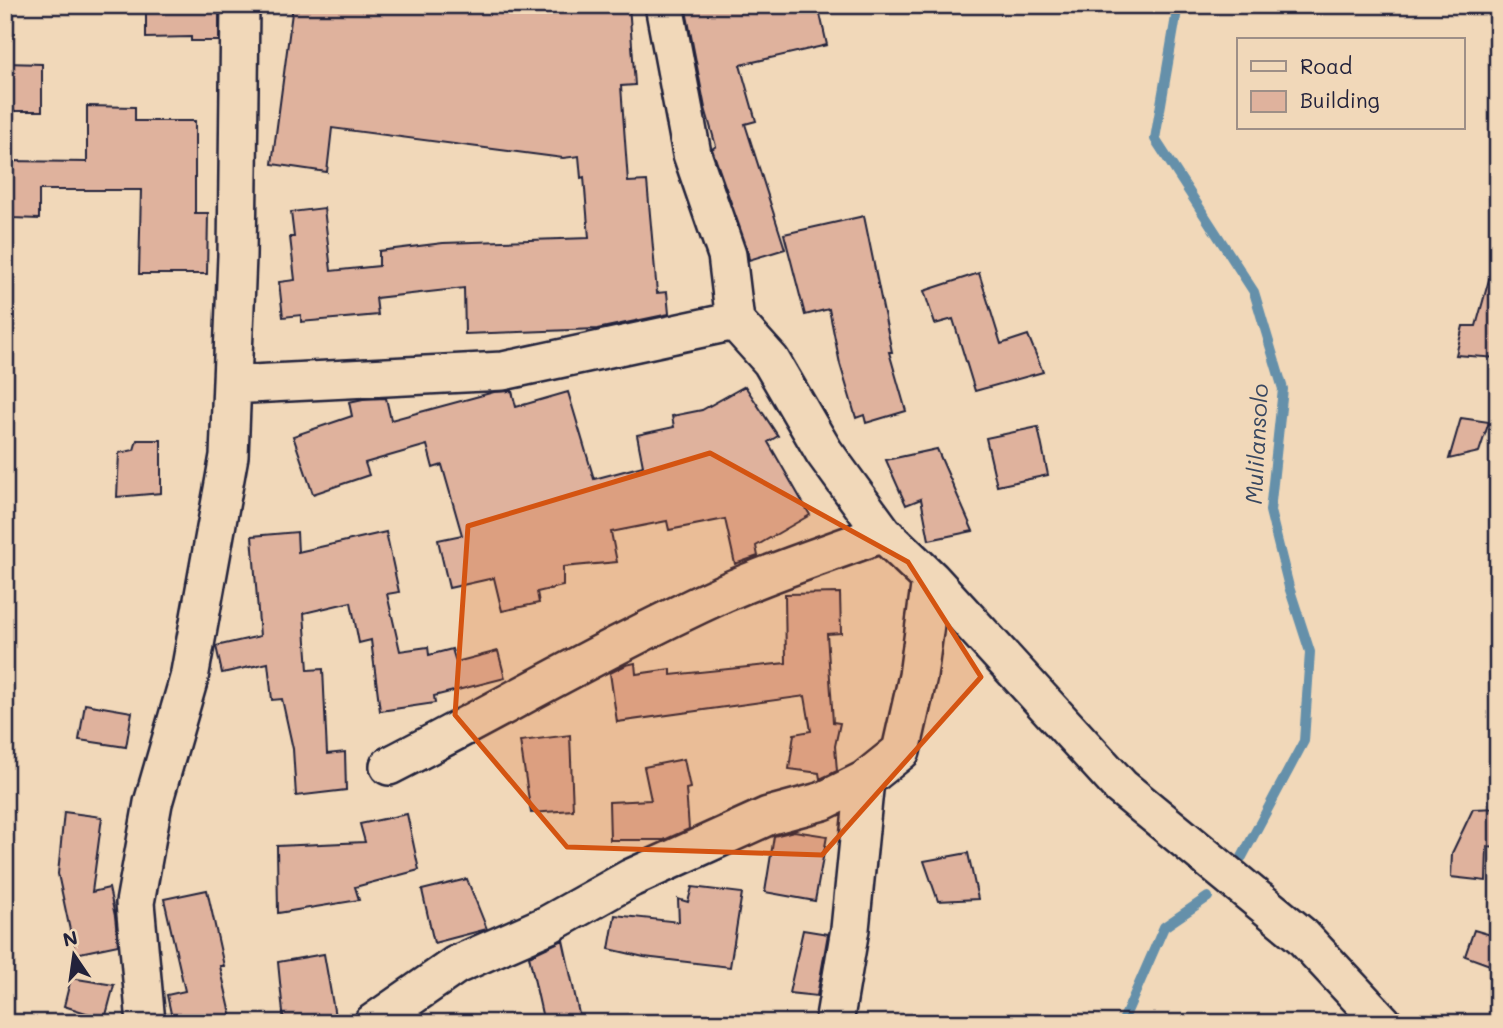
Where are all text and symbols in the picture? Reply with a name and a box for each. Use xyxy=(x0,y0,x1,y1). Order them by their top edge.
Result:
legend xyxy=(1237,38,1464,130)
text: Road xyxy=(1300,52,1352,79)
text: Building xyxy=(1300,86,1380,113)
water label: Mulilansolo xyxy=(1238,383,1274,505)
north arrow xyxy=(38,920,108,990)
text: N xyxy=(60,924,80,952)

